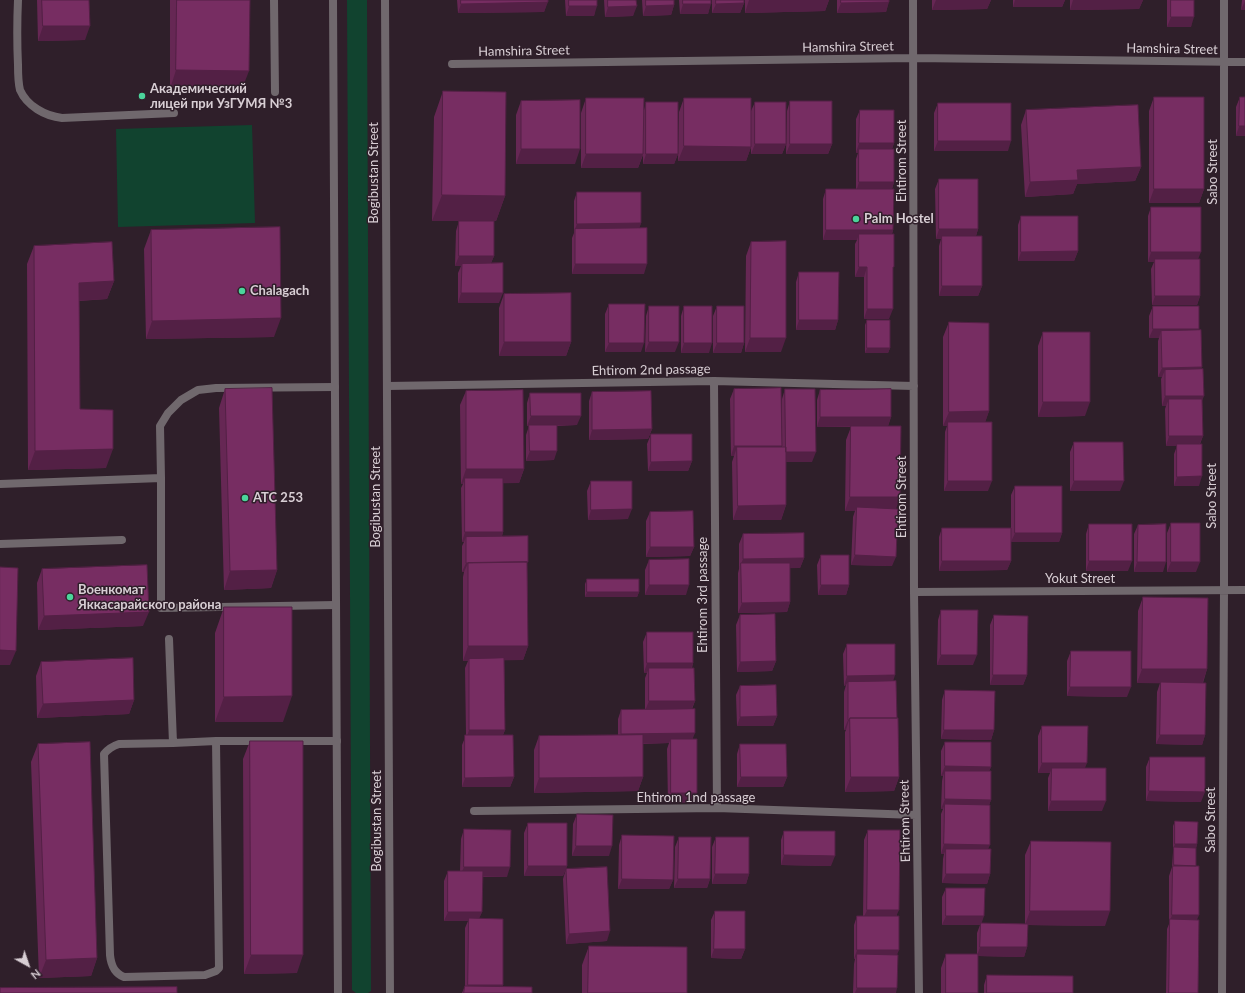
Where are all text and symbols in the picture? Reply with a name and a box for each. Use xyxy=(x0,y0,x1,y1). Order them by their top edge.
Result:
street label: Hamshira Street xyxy=(802,38,894,56)
street label: Hamshira Street xyxy=(1126,40,1218,58)
street label: Hamshira Street xyxy=(478,42,570,60)
place label: Академический лицей при УзГУМЯ №3 xyxy=(150,81,292,112)
marker: Академический лицей при УзГУМЯ №3 xyxy=(137,91,147,101)
street label: Ehtirom Street xyxy=(894,120,910,202)
street label: Bogibustan Street xyxy=(366,122,382,224)
street label: Sabo Street xyxy=(1205,139,1221,205)
place label: Palm Hostel xyxy=(864,211,934,227)
marker: Palm Hostel xyxy=(851,214,861,224)
place label: Chalagach xyxy=(250,283,309,299)
marker: Chalagach xyxy=(237,286,247,296)
street label: Ehtirom 2nd passage xyxy=(591,361,711,379)
street label: Bogibustan Street xyxy=(368,446,384,548)
street label: Ehtirom Street xyxy=(894,456,910,538)
street label: Sabo Street xyxy=(1204,463,1220,529)
place label: АТС 253 xyxy=(253,490,303,506)
marker: АТС 253 xyxy=(240,493,250,503)
street label: Ehtirom 3rd passage xyxy=(695,537,711,653)
street label: Yokut Street xyxy=(1045,571,1115,587)
place label: Военкомат Яккасарайского района xyxy=(78,582,221,613)
marker: Военкомат Яккасарайского района xyxy=(65,592,75,602)
street label: Bogibustan Street xyxy=(369,770,385,872)
street label: Ehtirom Street xyxy=(896,780,914,862)
street label: Sabo Street xyxy=(1203,787,1219,853)
street label: Ehtirom 1nd passage xyxy=(637,790,755,806)
north arrow xyxy=(8,945,48,985)
text: N xyxy=(29,967,43,982)

